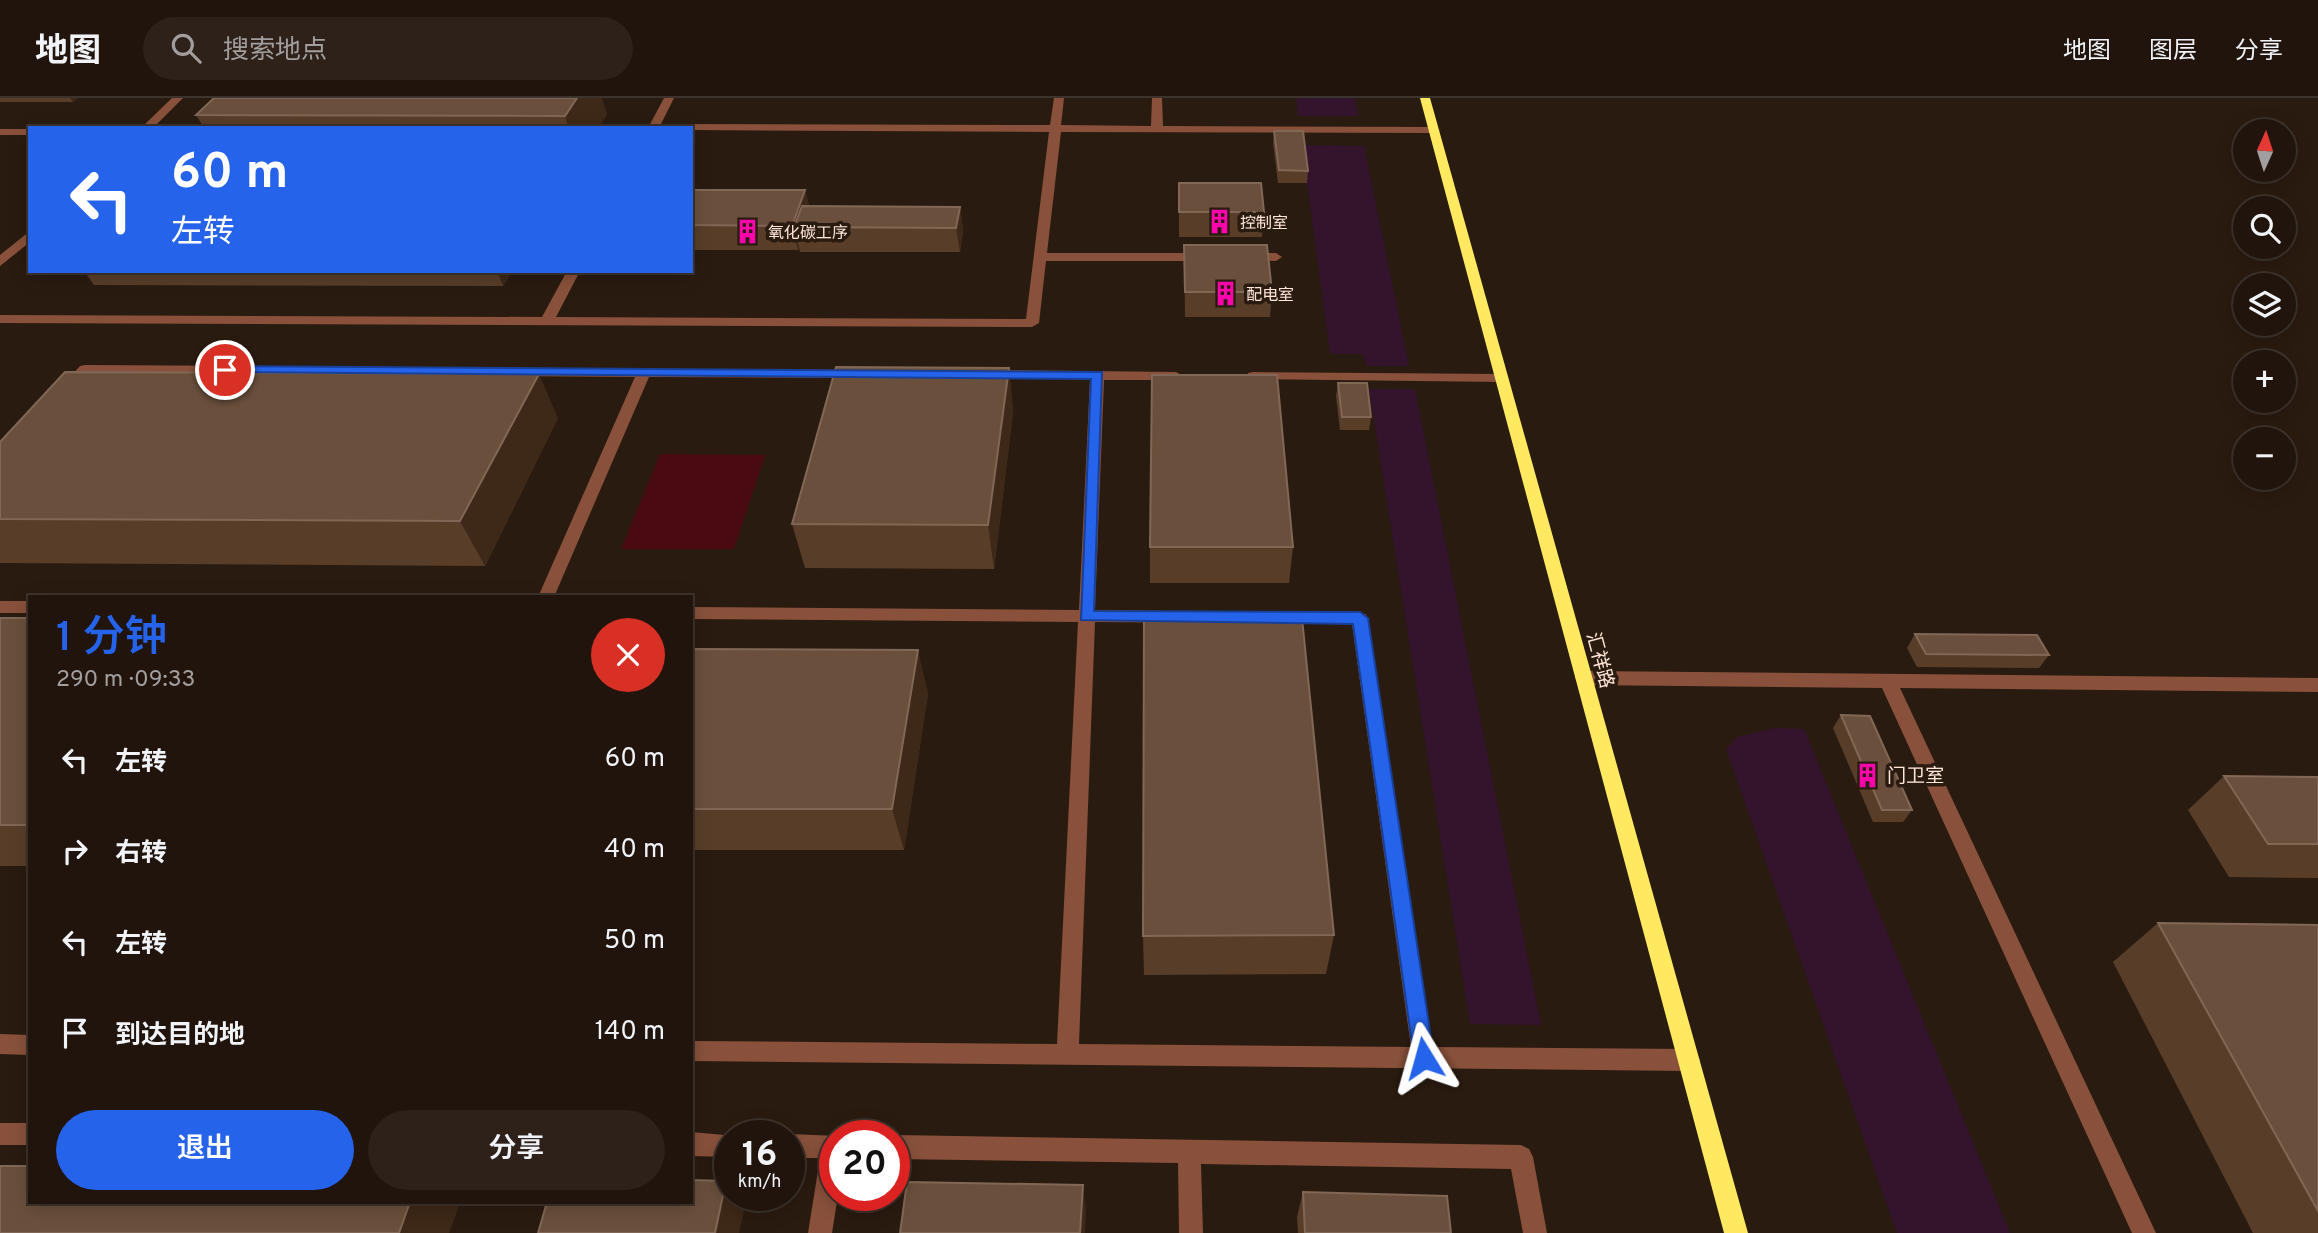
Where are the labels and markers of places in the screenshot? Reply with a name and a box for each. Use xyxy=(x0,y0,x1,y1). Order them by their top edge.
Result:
building icon: 控制室 xyxy=(1206,208,1234,236)
place label: 控制室 xyxy=(1240,214,1288,234)
building icon: 氧化碳工序 xyxy=(734,218,762,246)
place label: 氧化碳工序 xyxy=(768,224,848,244)
building icon: 配电室 xyxy=(1212,280,1240,308)
place label: 配电室 xyxy=(1246,286,1294,306)
pin xyxy=(195,340,255,400)
building icon: 门卫室 xyxy=(1853,761,1881,789)
place label: 门卫室 xyxy=(1887,765,1944,789)

